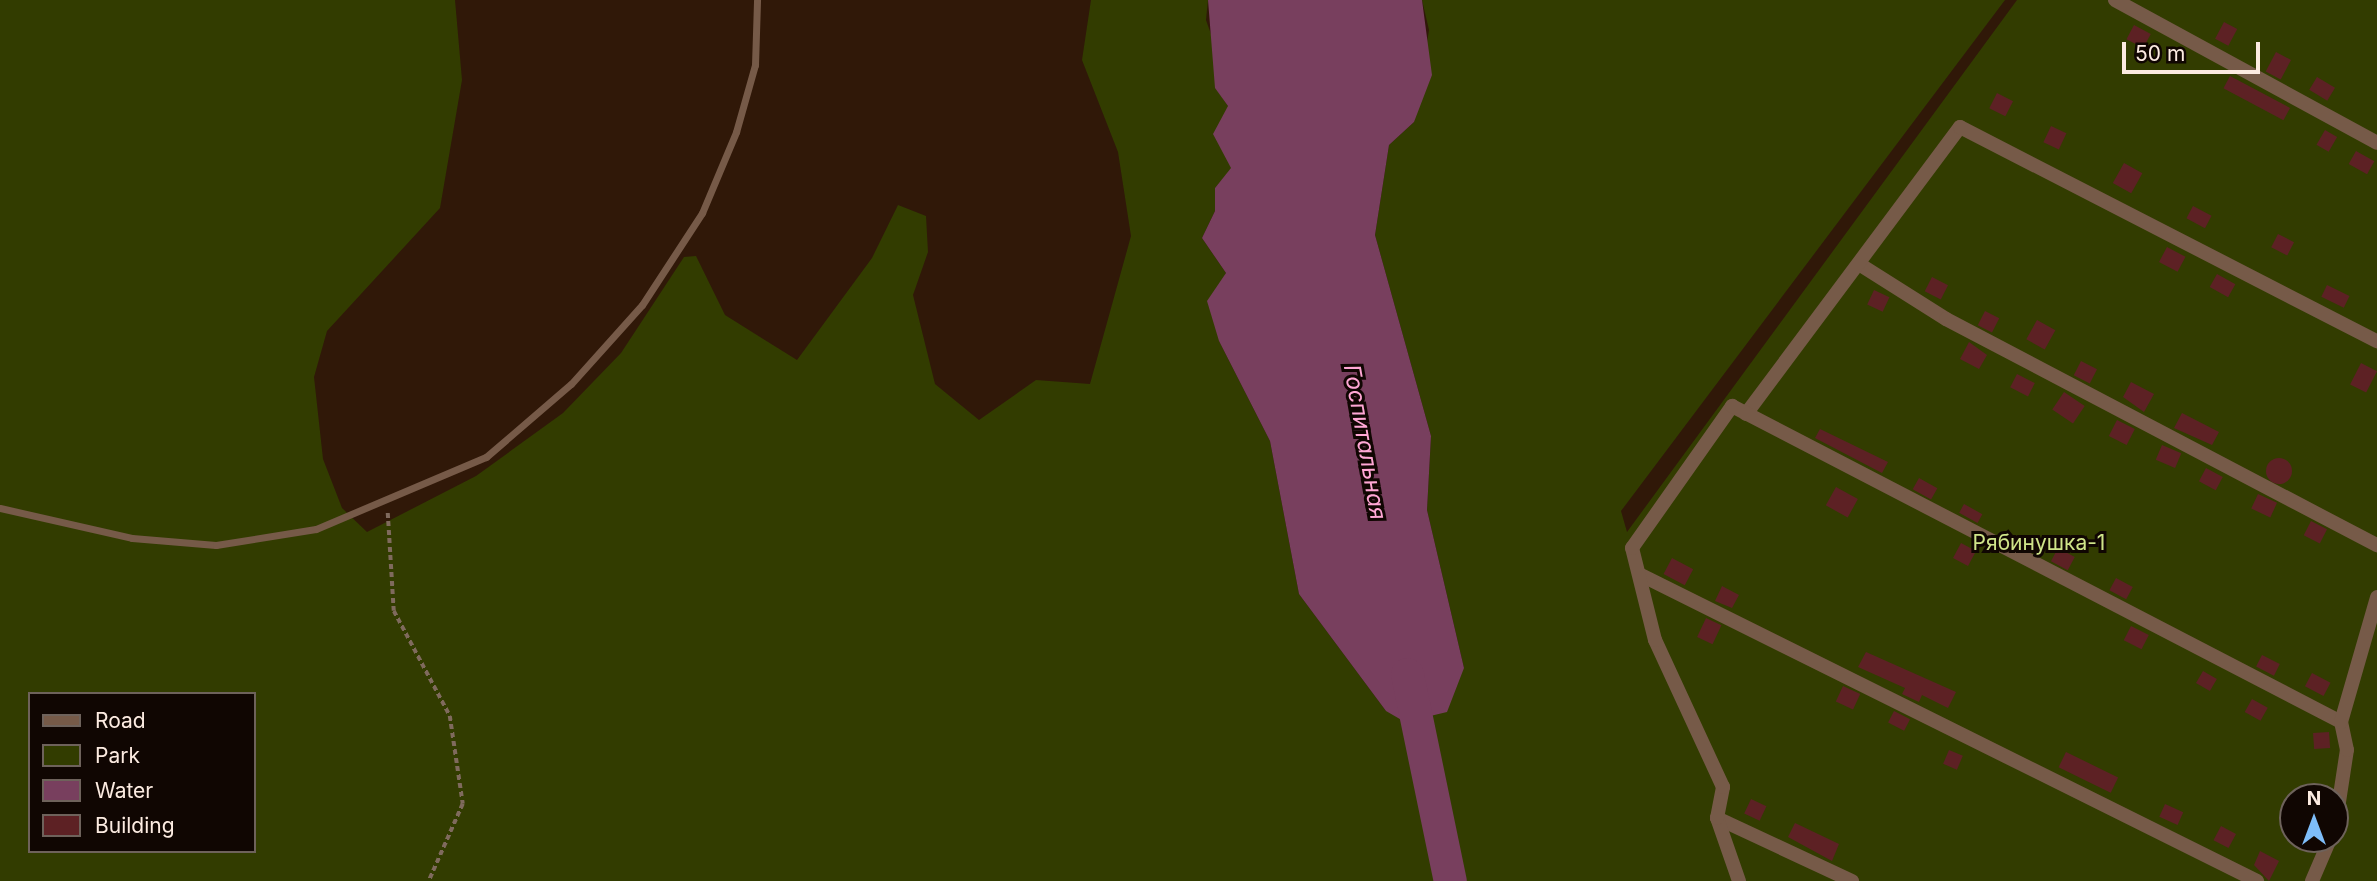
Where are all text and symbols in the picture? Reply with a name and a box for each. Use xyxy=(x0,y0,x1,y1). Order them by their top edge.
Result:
scale bar xyxy=(2125,28,2263,72)
text: 50 m xyxy=(2135,41,2185,66)
water label: Госпитальная xyxy=(1338,362,1392,522)
park label: Рябинушка-1 xyxy=(1973,530,2105,556)
legend xyxy=(28,692,256,853)
text: Road xyxy=(95,708,146,733)
text: Park xyxy=(95,743,140,768)
text: Water xyxy=(95,778,153,803)
north arrow xyxy=(2279,783,2349,853)
text: N xyxy=(2307,787,2321,810)
text: Building xyxy=(95,813,175,838)

